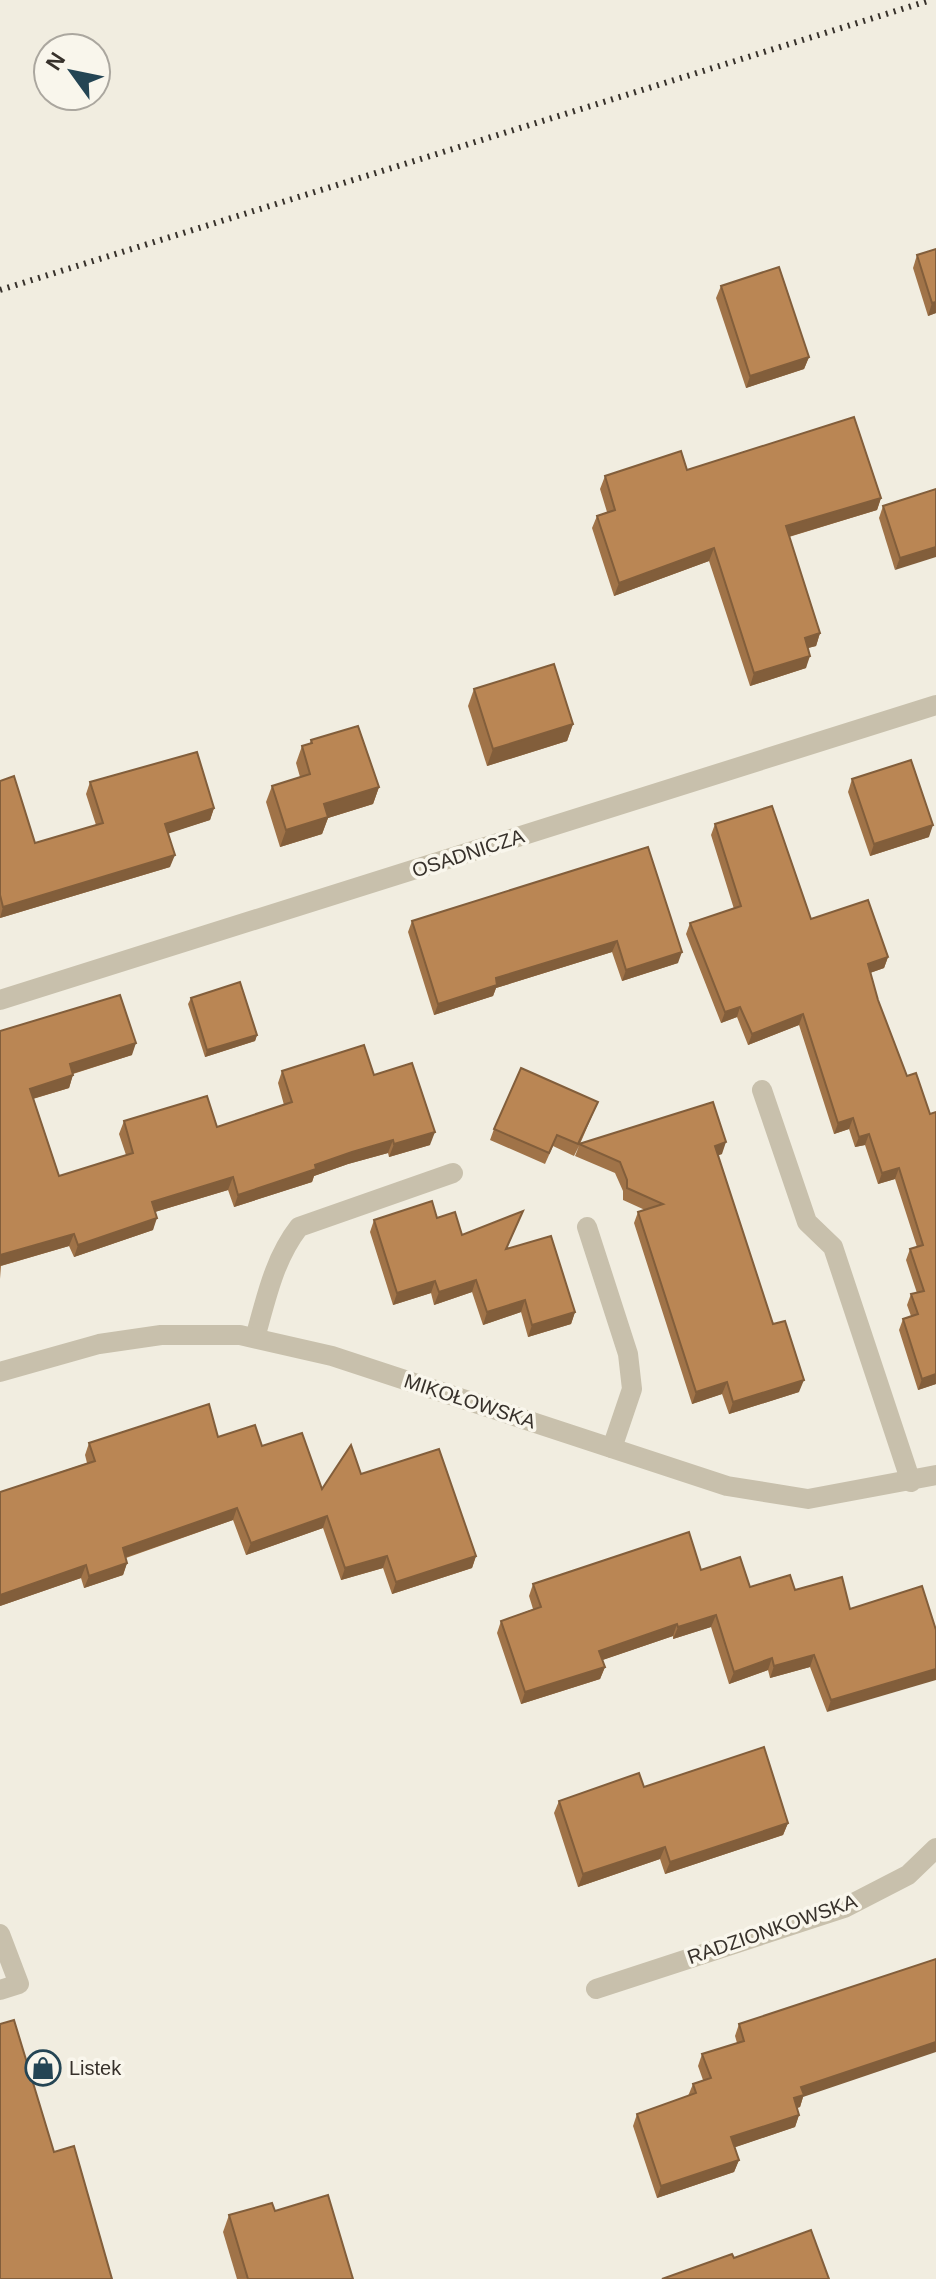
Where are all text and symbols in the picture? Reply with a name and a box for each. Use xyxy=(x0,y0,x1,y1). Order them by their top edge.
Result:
north arrow xyxy=(32,32,112,112)
text: N xyxy=(41,48,70,75)
street label: OSADNICZA xyxy=(409,824,528,881)
street label: MIKOŁOWSKA xyxy=(402,1369,539,1433)
street label: RADZIONKOWSKA xyxy=(684,1889,860,1968)
shop icon: Listek xyxy=(24,2049,62,2087)
place label: Listek xyxy=(69,2057,122,2079)

